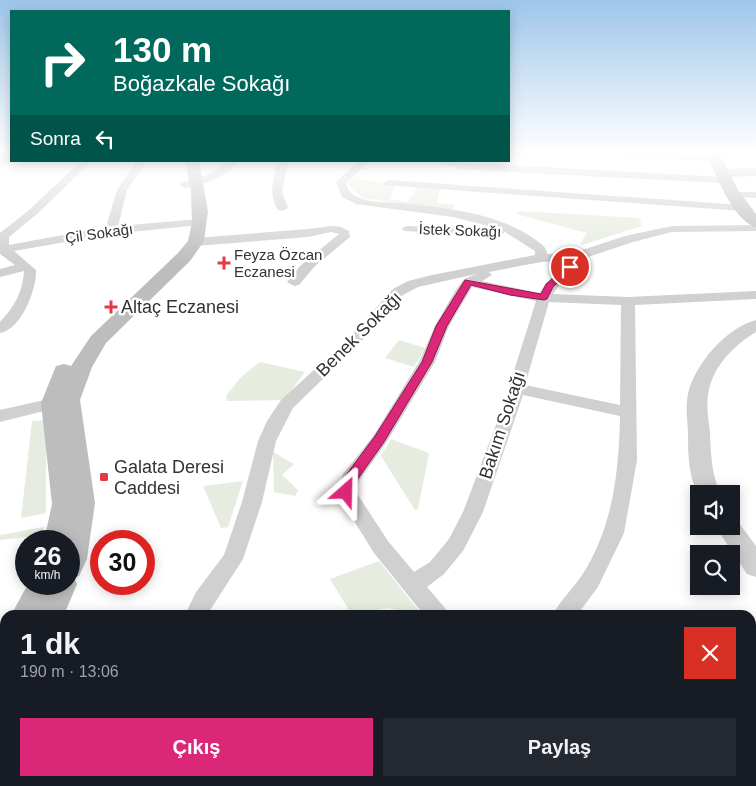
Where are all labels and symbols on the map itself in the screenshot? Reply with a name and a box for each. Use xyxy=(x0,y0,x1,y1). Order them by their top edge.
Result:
street label: Çil Sokağı xyxy=(64,220,134,246)
street label: İstek Sokağı xyxy=(418,220,502,240)
place label: Feyza Özcan Eczanesi xyxy=(234,246,322,280)
pin xyxy=(549,246,591,288)
marker: Feyza Özcan Eczanesi xyxy=(218,257,230,269)
street label: Benek Sokağı xyxy=(312,287,406,381)
place label: Altaç Eczanesi xyxy=(121,297,239,317)
marker: Altaç Eczanesi xyxy=(105,301,117,313)
street label: Bakım Sokağı xyxy=(475,369,529,481)
place label: Galata Deresi Caddesi xyxy=(114,457,224,498)
position arrow xyxy=(319,465,371,517)
marker: Galata Deresi Caddesi xyxy=(98,471,110,483)
speed limit sign: 30 xyxy=(90,530,155,595)

